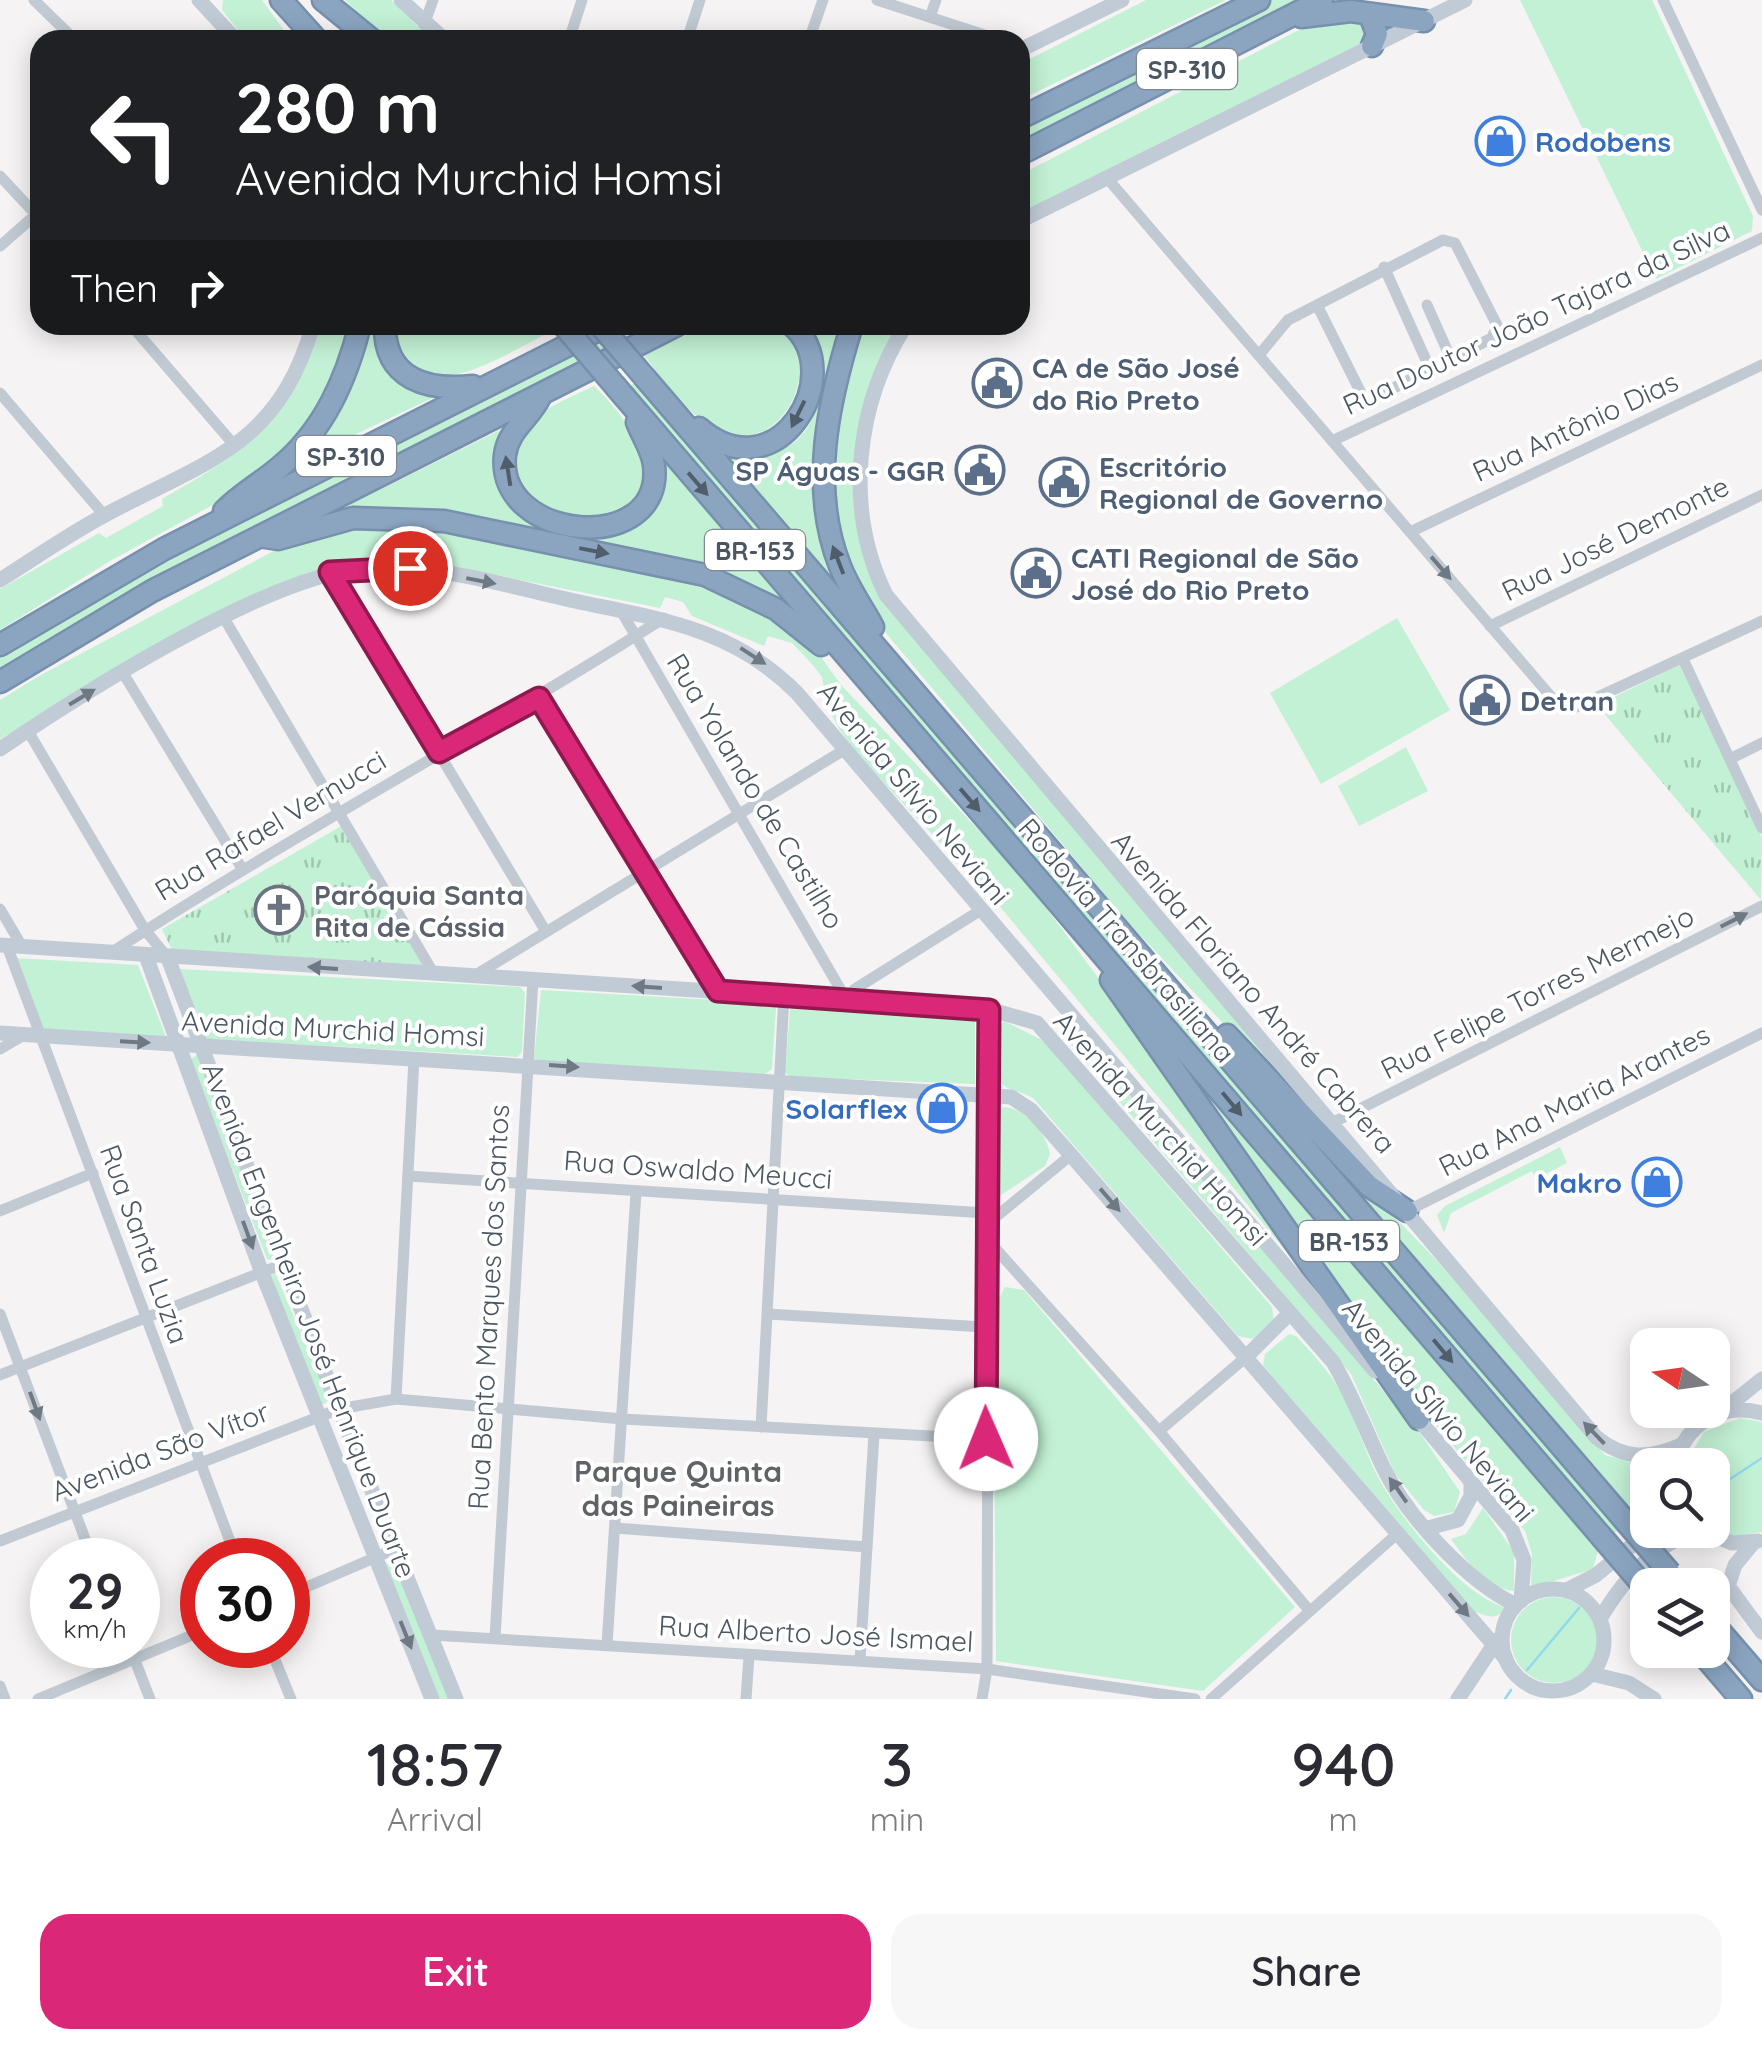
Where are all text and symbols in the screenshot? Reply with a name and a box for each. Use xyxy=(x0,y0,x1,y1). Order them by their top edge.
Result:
road number: SP-310 xyxy=(1137,49,1237,89)
text: 280 m xyxy=(235,63,440,151)
icon: left xyxy=(70,70,200,200)
shop icon: Rodobens xyxy=(1474,115,1526,167)
place label: Rodobens xyxy=(1535,124,1671,159)
text: Avenida Murchid Homsi xyxy=(235,150,723,206)
street label: Rua Doutor João Tajara da Silva xyxy=(1337,212,1735,422)
icon: right xyxy=(178,260,233,315)
text: Then xyxy=(70,264,158,312)
place label: CA de São José do Rio Preto xyxy=(1032,350,1240,417)
public building icon: CA de São José do Rio Preto xyxy=(971,357,1023,409)
street label: Rua Antônio Dias xyxy=(1467,363,1683,489)
one-way arrow xyxy=(790,400,807,429)
road number: SP-310 xyxy=(296,436,396,476)
public building icon: SP Águas - GGR xyxy=(954,444,1006,496)
place label: Escritório Regional de Governo xyxy=(1099,449,1383,516)
place label: SP Águas - GGR xyxy=(736,453,945,488)
one-way arrow xyxy=(500,455,515,486)
public building icon: Escritório Regional de Governo xyxy=(1038,456,1090,508)
street label: Rua José Demonte xyxy=(1496,468,1734,608)
one-way arrow xyxy=(687,471,709,496)
pin xyxy=(368,526,453,611)
road number: BR-153 xyxy=(705,530,805,570)
place label: CATI Regional de São José do Rio Preto xyxy=(1071,540,1359,607)
icon: arrive xyxy=(383,541,438,596)
one-way arrow xyxy=(579,544,610,559)
one-way arrow xyxy=(830,545,845,575)
public building icon: CATI Regional de São José do Rio Preto xyxy=(1010,547,1062,599)
one-way arrow xyxy=(1429,556,1451,581)
one-way arrow xyxy=(465,574,496,590)
one-way arrow xyxy=(739,646,766,664)
street label: Rua Yolando de Castilho xyxy=(660,647,852,935)
street label: Avenida Sílvio Neviani xyxy=(810,674,1018,912)
public building icon: Detran xyxy=(1459,674,1511,726)
place label: Detran xyxy=(1520,683,1614,718)
one-way arrow xyxy=(68,689,96,707)
street label: Rua Rafael Vernucci xyxy=(148,742,392,908)
one-way arrow xyxy=(958,788,980,813)
street label: Rodovia Transbrasiliana xyxy=(1011,811,1243,1069)
street label: Avenida Floriano André Cabrera xyxy=(1104,824,1404,1160)
place label: Paróquia Santa Rita de Cássia xyxy=(314,877,524,944)
church icon: Paróquia Santa Rita de Cássia xyxy=(253,884,305,936)
street label: Rua Felipe Torres Mermejo xyxy=(1375,898,1699,1086)
one-way arrow xyxy=(1720,912,1749,929)
one-way arrow xyxy=(306,960,338,976)
one-way arrow xyxy=(631,978,663,994)
street label: Avenida Murchid Homsi xyxy=(181,1003,485,1053)
street label: Avenida Murchid Homsi xyxy=(1046,1003,1276,1253)
street label: Rua Ana Maria Arantes xyxy=(1433,1016,1715,1184)
one-way arrow xyxy=(119,1034,151,1050)
street label: Avenida Engenheiro José Henrique Duarte xyxy=(195,1058,425,1582)
one-way arrow xyxy=(549,1059,581,1075)
shop icon: Solarflex xyxy=(916,1082,968,1134)
place label: Solarflex xyxy=(786,1091,907,1126)
one-way arrow xyxy=(1220,1091,1242,1116)
street label: Rua Bento Marques dos Santos xyxy=(460,1103,516,1511)
street label: Rua Santa Luzia xyxy=(93,1140,197,1348)
street label: Rua Oswaldo Meucci xyxy=(562,1142,834,1196)
shop icon: Makro xyxy=(1631,1156,1683,1208)
place label: Makro xyxy=(1537,1165,1622,1200)
one-way arrow xyxy=(1098,1188,1120,1213)
one-way arrow xyxy=(241,1220,256,1250)
road number: BR-153 xyxy=(1299,1221,1399,1261)
street label: Avenida Sílvio Neviani xyxy=(1335,1291,1543,1529)
north arrow xyxy=(1630,1328,1730,1428)
map controls xyxy=(1630,1328,1730,1668)
one-way arrow xyxy=(1431,1338,1453,1363)
position arrow xyxy=(934,1387,1038,1491)
one-way arrow xyxy=(28,1391,43,1421)
street label: Avenida São Vítor xyxy=(46,1393,274,1509)
one-way arrow xyxy=(1583,1421,1606,1445)
button: search xyxy=(1630,1448,1730,1548)
district label: Parque Quinta das Paineiras xyxy=(574,1452,782,1524)
one-way arrow xyxy=(1389,1476,1408,1503)
speed limit sign: 30 xyxy=(180,1538,310,1668)
text: 29 xyxy=(67,1559,123,1622)
button: layers xyxy=(1630,1568,1730,1668)
one-way arrow xyxy=(1448,1592,1470,1617)
street label: Rua Alberto José Ismael xyxy=(658,1607,974,1659)
text: km/h xyxy=(63,1613,127,1644)
one-way arrow xyxy=(398,1620,414,1650)
text: 18:57 xyxy=(367,1726,503,1801)
text: 3 xyxy=(881,1726,913,1801)
text: 940 xyxy=(1291,1726,1395,1801)
text: Arrival xyxy=(387,1799,483,1839)
text: min xyxy=(870,1799,924,1839)
text: m xyxy=(1329,1799,1358,1839)
button: Exit xyxy=(40,1914,871,2029)
button: Share xyxy=(891,1914,1722,2029)

